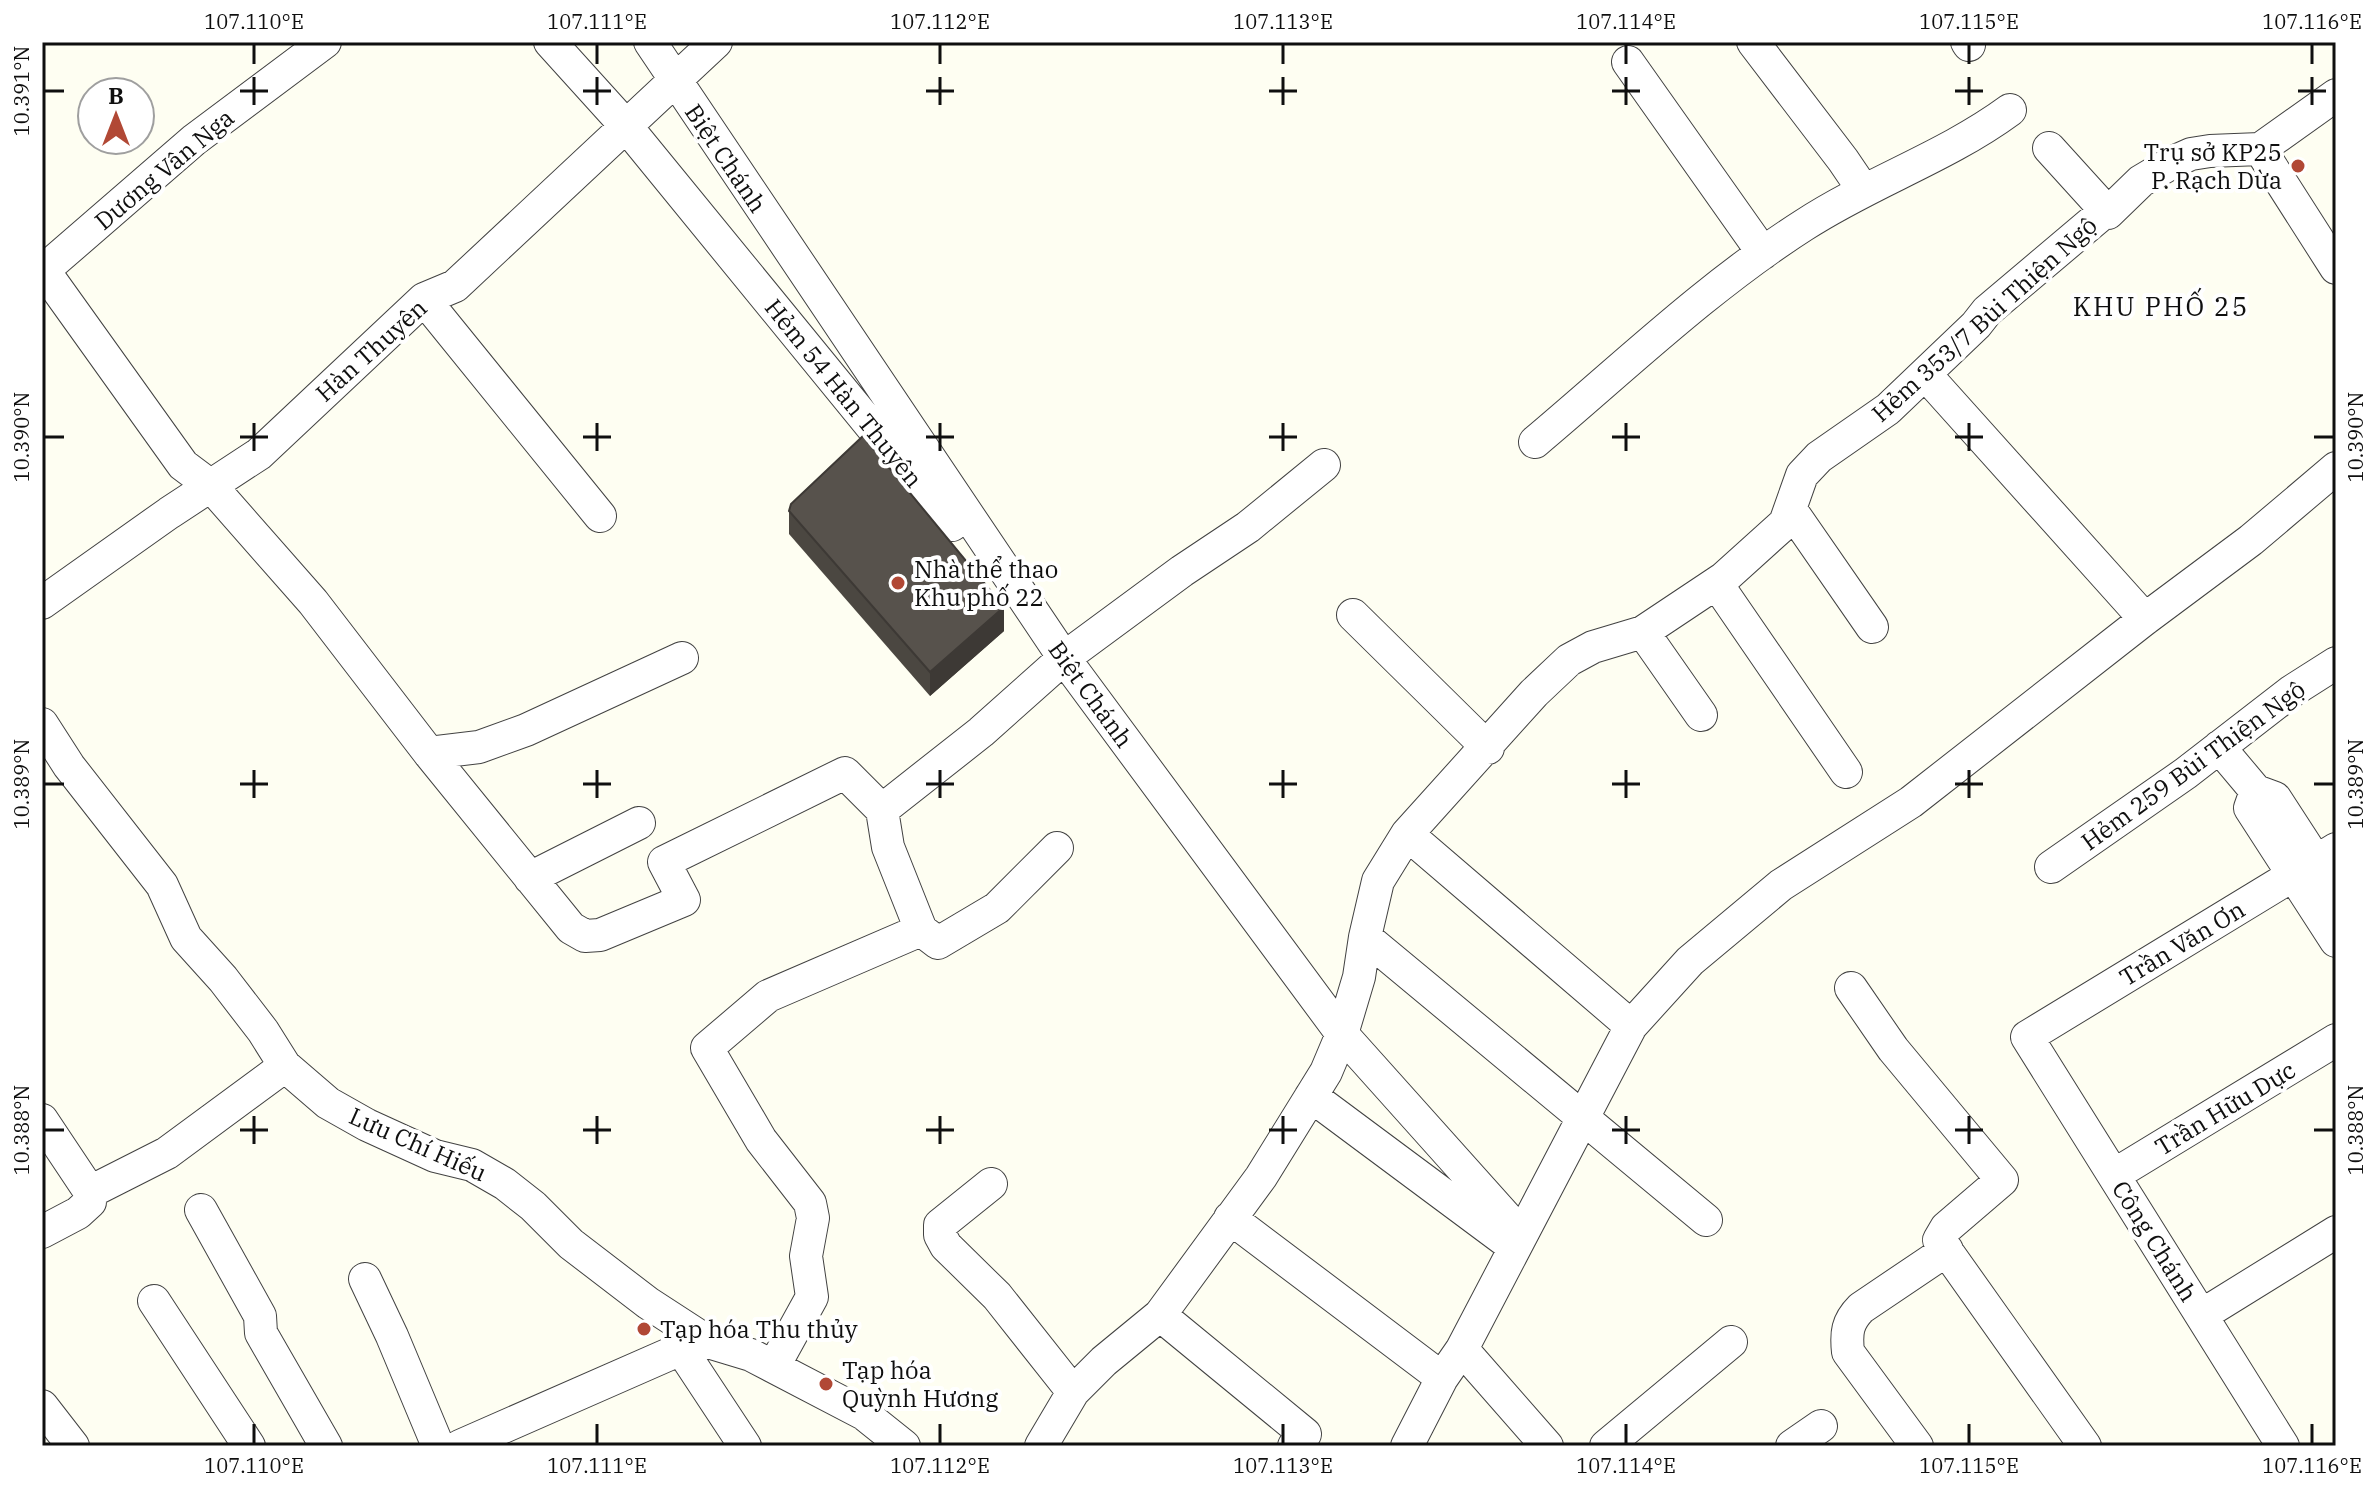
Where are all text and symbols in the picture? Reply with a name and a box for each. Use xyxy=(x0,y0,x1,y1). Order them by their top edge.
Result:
text: 107.110°E xyxy=(204,8,304,35)
text: 107.111°E xyxy=(547,8,647,35)
text: 107.112°E xyxy=(890,8,990,35)
text: 107.113°E xyxy=(1233,8,1333,35)
text: 107.114°E xyxy=(1576,8,1676,35)
text: 107.115°E xyxy=(1919,8,2019,35)
text: 107.116°E xyxy=(2262,8,2362,35)
text: 10.391°N xyxy=(8,46,35,136)
north arrow xyxy=(76,76,156,156)
text: B xyxy=(108,81,124,110)
street label: Biệt Chánh xyxy=(678,97,774,219)
street label: Dương Vân Nga xyxy=(88,101,240,237)
place label: Trụ sở KP25 P. Rạch Dừa xyxy=(2144,136,2282,196)
marker: Trụ sở KP25 P. Rạch Dừa xyxy=(2289,157,2307,175)
street label: Hẻm 353/7 Bùi Thiện Ngộ xyxy=(1865,209,2103,429)
district label: KHU PHỐ 25 xyxy=(2073,287,2249,323)
street label: Hàn Thuyên xyxy=(309,292,433,408)
street label: Hẻm 54 Hàn Thuyên xyxy=(758,292,930,494)
text: 10.390°N xyxy=(8,392,35,482)
text: 10.390°N xyxy=(2342,392,2369,482)
place label: Nhà thể thao Khu phố 22 xyxy=(914,553,1058,613)
marker: Nhà thể thao Khu phố 22 xyxy=(889,574,907,592)
street label: Biệt Chánh xyxy=(1041,634,1141,754)
street label: Hẻm 259 Bùi Thiện Ngộ xyxy=(2075,673,2311,857)
text: 10.389°N xyxy=(8,739,35,829)
text: 10.389°N xyxy=(2342,739,2369,829)
street label: Trần Văn Ơn xyxy=(2113,893,2251,993)
street label: Trần Hữu Dực xyxy=(2149,1054,2301,1162)
text: 10.388°N xyxy=(8,1085,35,1175)
text: 10.388°N xyxy=(2342,1085,2369,1175)
street label: Lưu Chí Hiếu xyxy=(344,1099,492,1189)
street label: Công Chánh xyxy=(2105,1175,2205,1307)
place label: Tạp hóa Thu thủy xyxy=(660,1313,858,1345)
marker: Tạp hóa Thu thủy xyxy=(635,1320,653,1338)
place label: Tạp hóa Quỳnh Hương xyxy=(842,1354,998,1414)
marker: Tạp hóa Quỳnh Hương xyxy=(817,1375,835,1393)
text: 107.110°E xyxy=(204,1452,304,1479)
text: 107.111°E xyxy=(547,1452,647,1479)
text: 107.112°E xyxy=(890,1452,990,1479)
text: 107.113°E xyxy=(1233,1452,1333,1479)
text: 107.114°E xyxy=(1576,1452,1676,1479)
text: 107.115°E xyxy=(1919,1452,2019,1479)
text: 107.116°E xyxy=(2262,1452,2362,1479)

